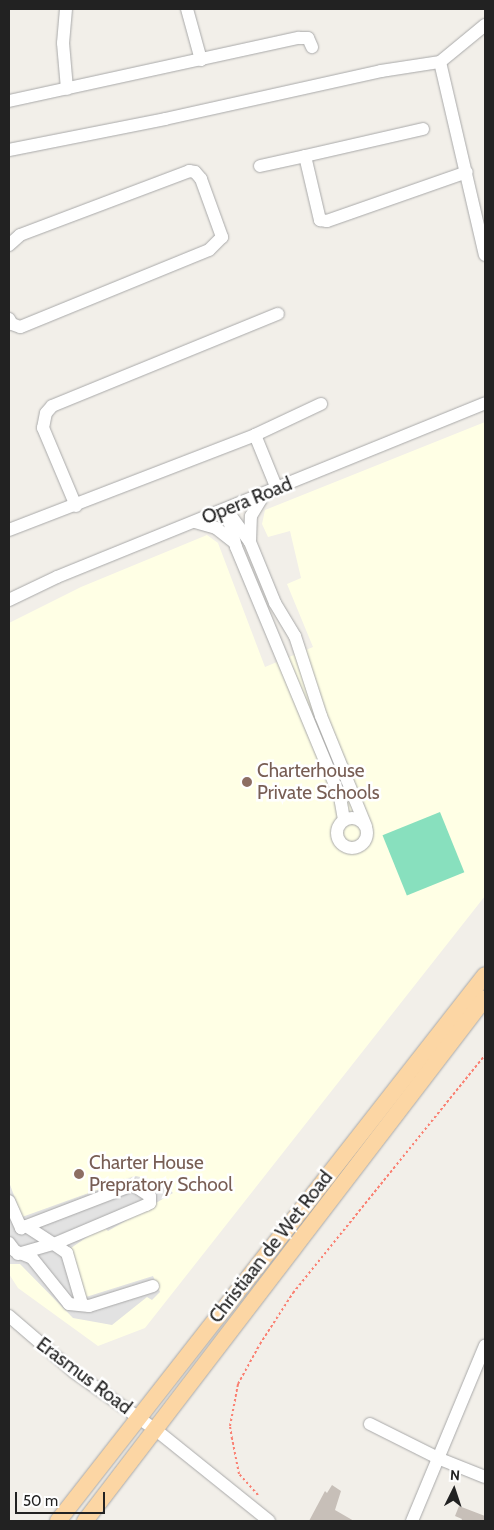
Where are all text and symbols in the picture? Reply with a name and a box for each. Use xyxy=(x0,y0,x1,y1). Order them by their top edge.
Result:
street label: Opera Road xyxy=(199,473,295,529)
place label: Charterhouse Private Schools xyxy=(257,760,380,804)
marker: Charterhouse Private Schools xyxy=(241,776,253,788)
place label: Charter House Prepratory School xyxy=(89,1152,233,1196)
street label: Christiaan de Wet Road xyxy=(204,1166,338,1328)
marker: Charter House Prepratory School xyxy=(73,1168,85,1180)
street label: Erasmus Road xyxy=(32,1333,136,1419)
north arrow xyxy=(429,1465,479,1515)
text: N xyxy=(449,1466,461,1484)
scale bar xyxy=(18,1482,108,1514)
text: 50 m xyxy=(23,1492,58,1510)

